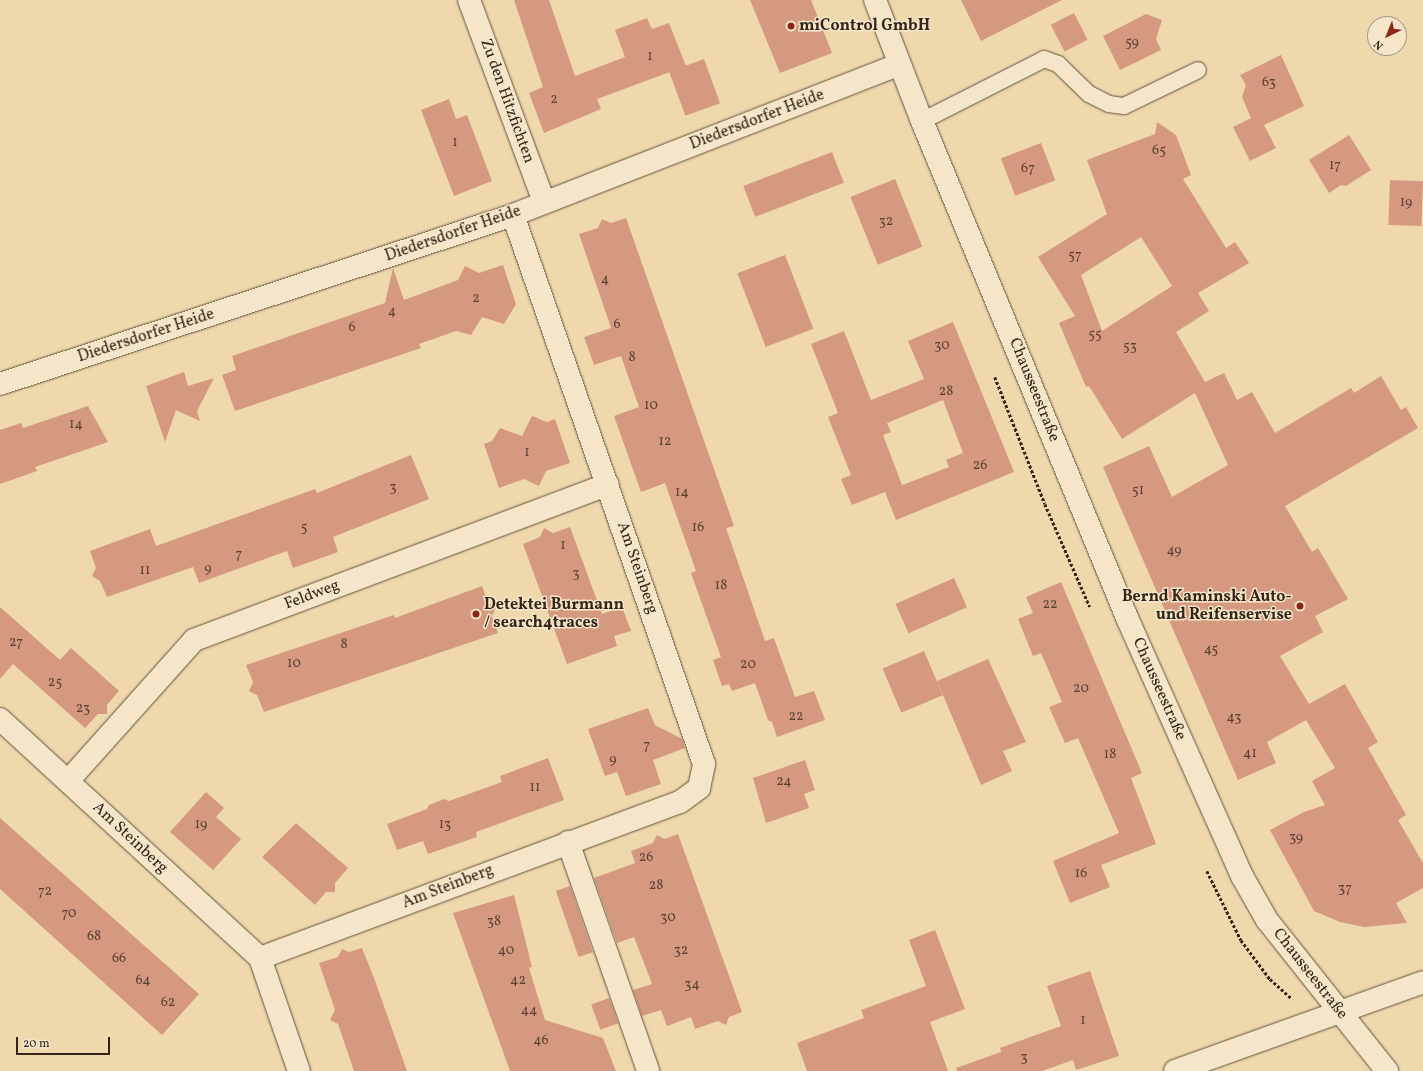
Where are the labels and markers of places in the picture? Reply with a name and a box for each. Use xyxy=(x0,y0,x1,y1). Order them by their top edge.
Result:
place label: miControl GmbH xyxy=(799,16,930,36)
marker: miControl GmbH xyxy=(786,21,796,31)
place label: Bernd Kaminski Auto- und Reifenservise xyxy=(1122,587,1292,625)
place label: Detektei Burmann / search4traces xyxy=(484,595,624,633)
marker: Bernd Kaminski Auto- und Reifenservise xyxy=(1295,601,1305,611)
marker: Detektei Burmann / search4traces xyxy=(471,609,481,619)

